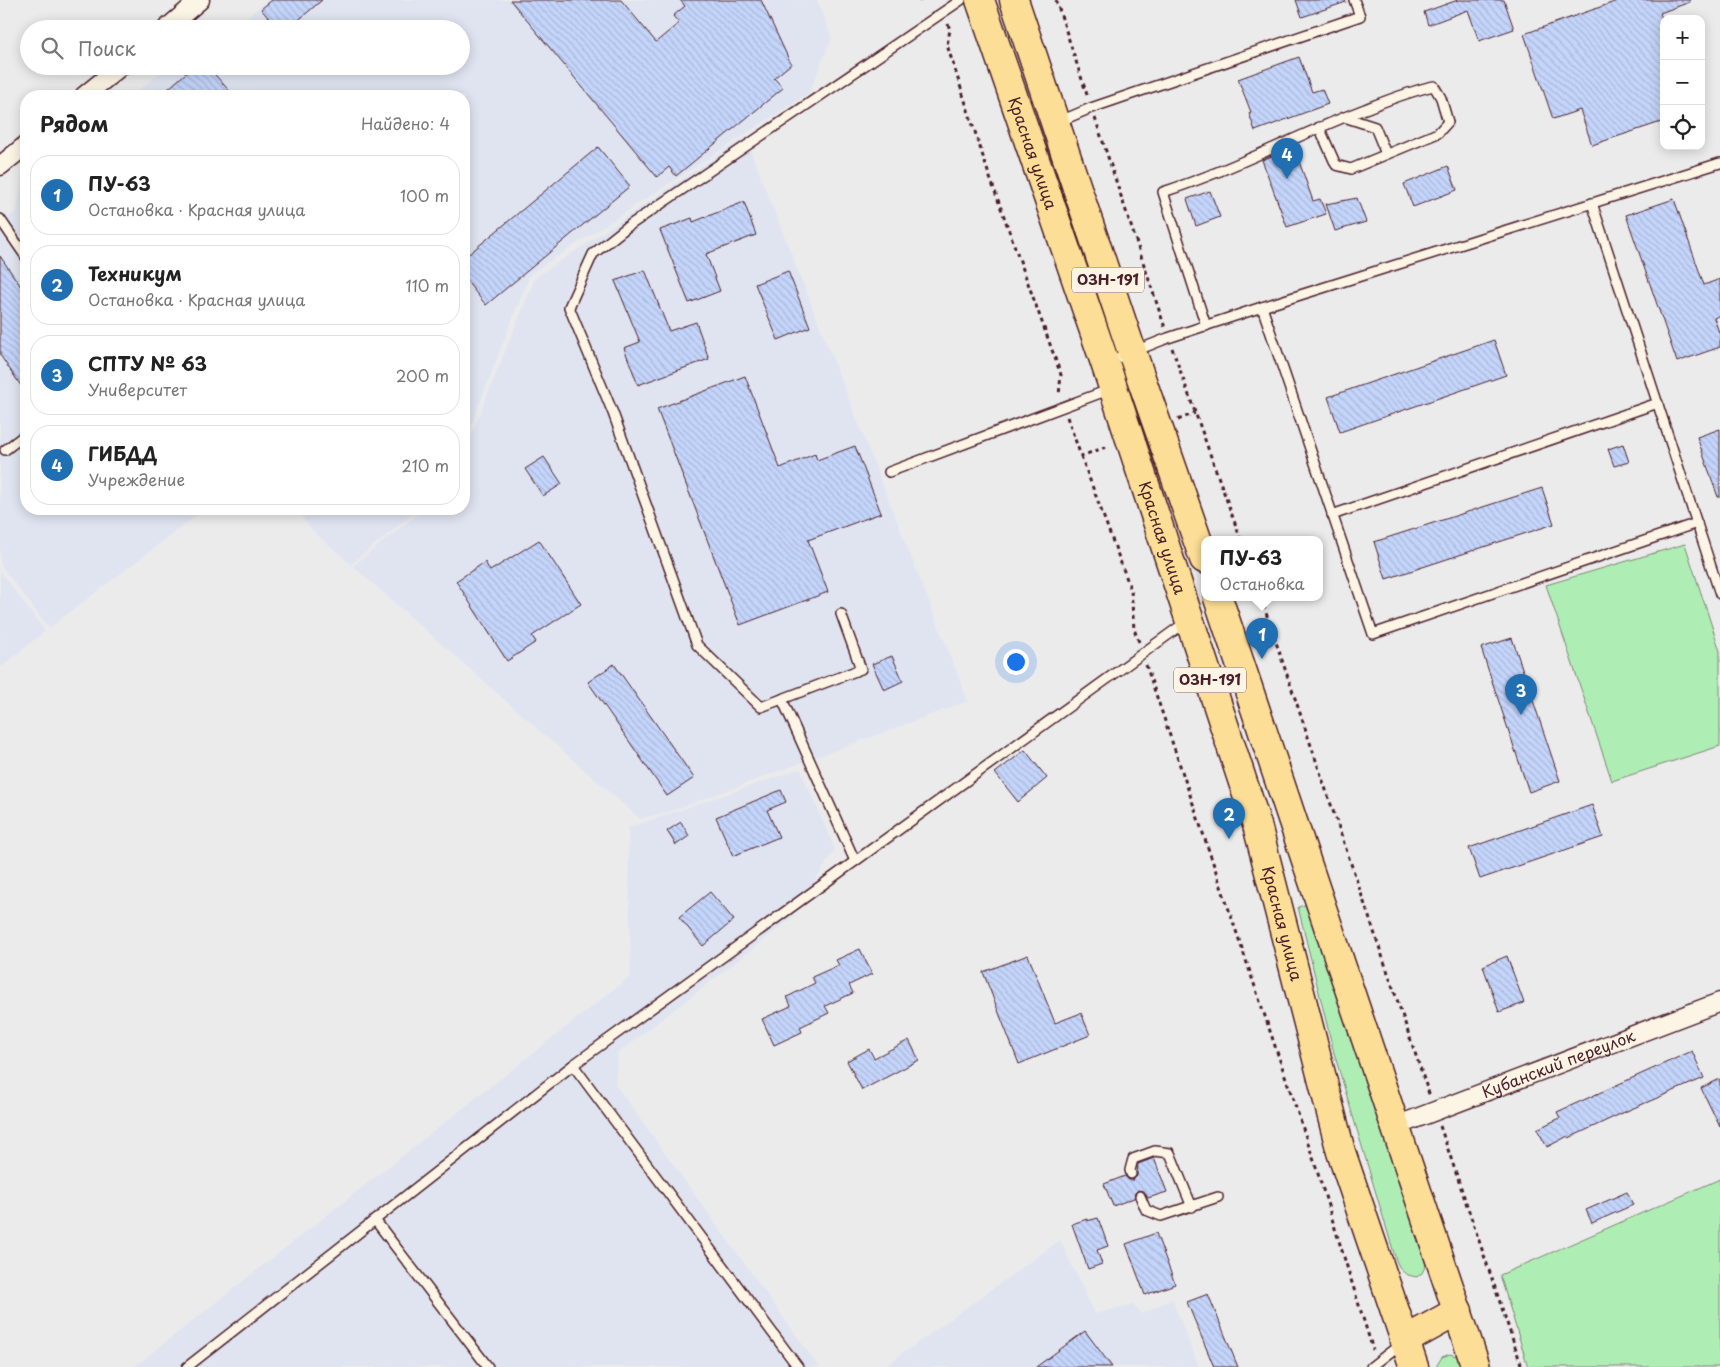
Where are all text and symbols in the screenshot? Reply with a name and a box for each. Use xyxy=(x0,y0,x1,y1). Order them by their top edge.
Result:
map controls xyxy=(1660,15,1705,150)
button: + xyxy=(1660,15,1705,60)
search box xyxy=(20,20,470,75)
icon: search xyxy=(38,34,66,62)
text: Поиск xyxy=(78,34,136,62)
button: − xyxy=(1660,60,1705,105)
street label: Красная улица xyxy=(1003,93,1064,212)
button: locate xyxy=(1660,105,1705,150)
text: Рядом xyxy=(40,107,108,139)
text: Найдено: 4 xyxy=(361,111,450,135)
pin: 4 xyxy=(1271,138,1303,179)
text: ПУ-63 xyxy=(88,169,151,197)
text: 1 xyxy=(53,183,61,207)
text: 100 m xyxy=(400,183,449,207)
text: Остановка · Красная улица xyxy=(88,197,305,221)
text: Техникум xyxy=(88,259,182,287)
road number: 03Н-191 xyxy=(1072,268,1144,292)
text: 2 xyxy=(51,273,63,297)
text: 110 m xyxy=(406,273,449,297)
text: Остановка · Красная улица xyxy=(88,287,305,311)
text: СПТУ № 63 xyxy=(88,349,207,377)
text: 3 xyxy=(52,363,62,387)
text: 200 m xyxy=(396,363,449,387)
text: Университет xyxy=(88,377,187,401)
text: ГИБДД xyxy=(88,439,157,467)
text: 4 xyxy=(52,453,62,477)
text: 210 m xyxy=(401,453,449,477)
text: Учреждение xyxy=(88,467,185,491)
street label: Красная улица xyxy=(1134,478,1193,597)
popup xyxy=(1201,536,1323,601)
text: ПУ-63 xyxy=(1219,543,1282,571)
text: Остановка xyxy=(1219,571,1305,595)
pin: 1 xyxy=(1246,618,1278,659)
your location xyxy=(1003,649,1029,675)
road number: 03Н-191 xyxy=(1174,668,1246,692)
pin: 3 xyxy=(1505,674,1537,715)
pin: 2 xyxy=(1213,798,1245,839)
street label: Красная улица xyxy=(1257,863,1310,983)
street label: Кубанский переулок xyxy=(1478,1022,1639,1103)

